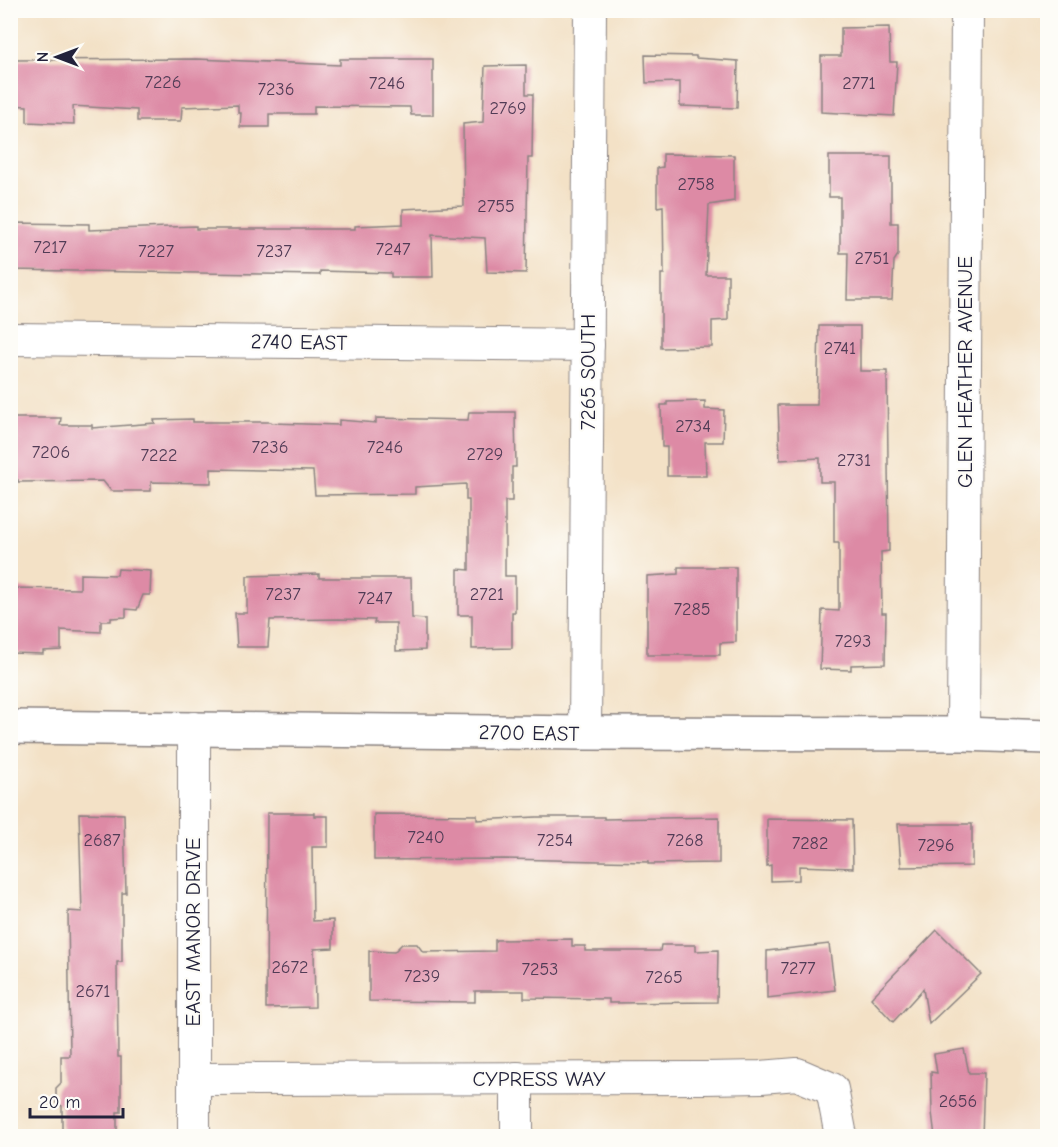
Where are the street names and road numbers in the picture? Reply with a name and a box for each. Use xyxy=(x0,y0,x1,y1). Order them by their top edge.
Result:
street label: GLEN HEATHER AVENUE xyxy=(953,256,977,488)
street label: 7265 SOUTH xyxy=(576,314,600,430)
street label: 2740 EAST xyxy=(251,329,348,355)
street label: 2700 EAST xyxy=(478,720,580,746)
street label: EAST MANOR DRIVE xyxy=(181,838,205,1026)
street label: CYPRESS WAY xyxy=(472,1067,606,1091)

